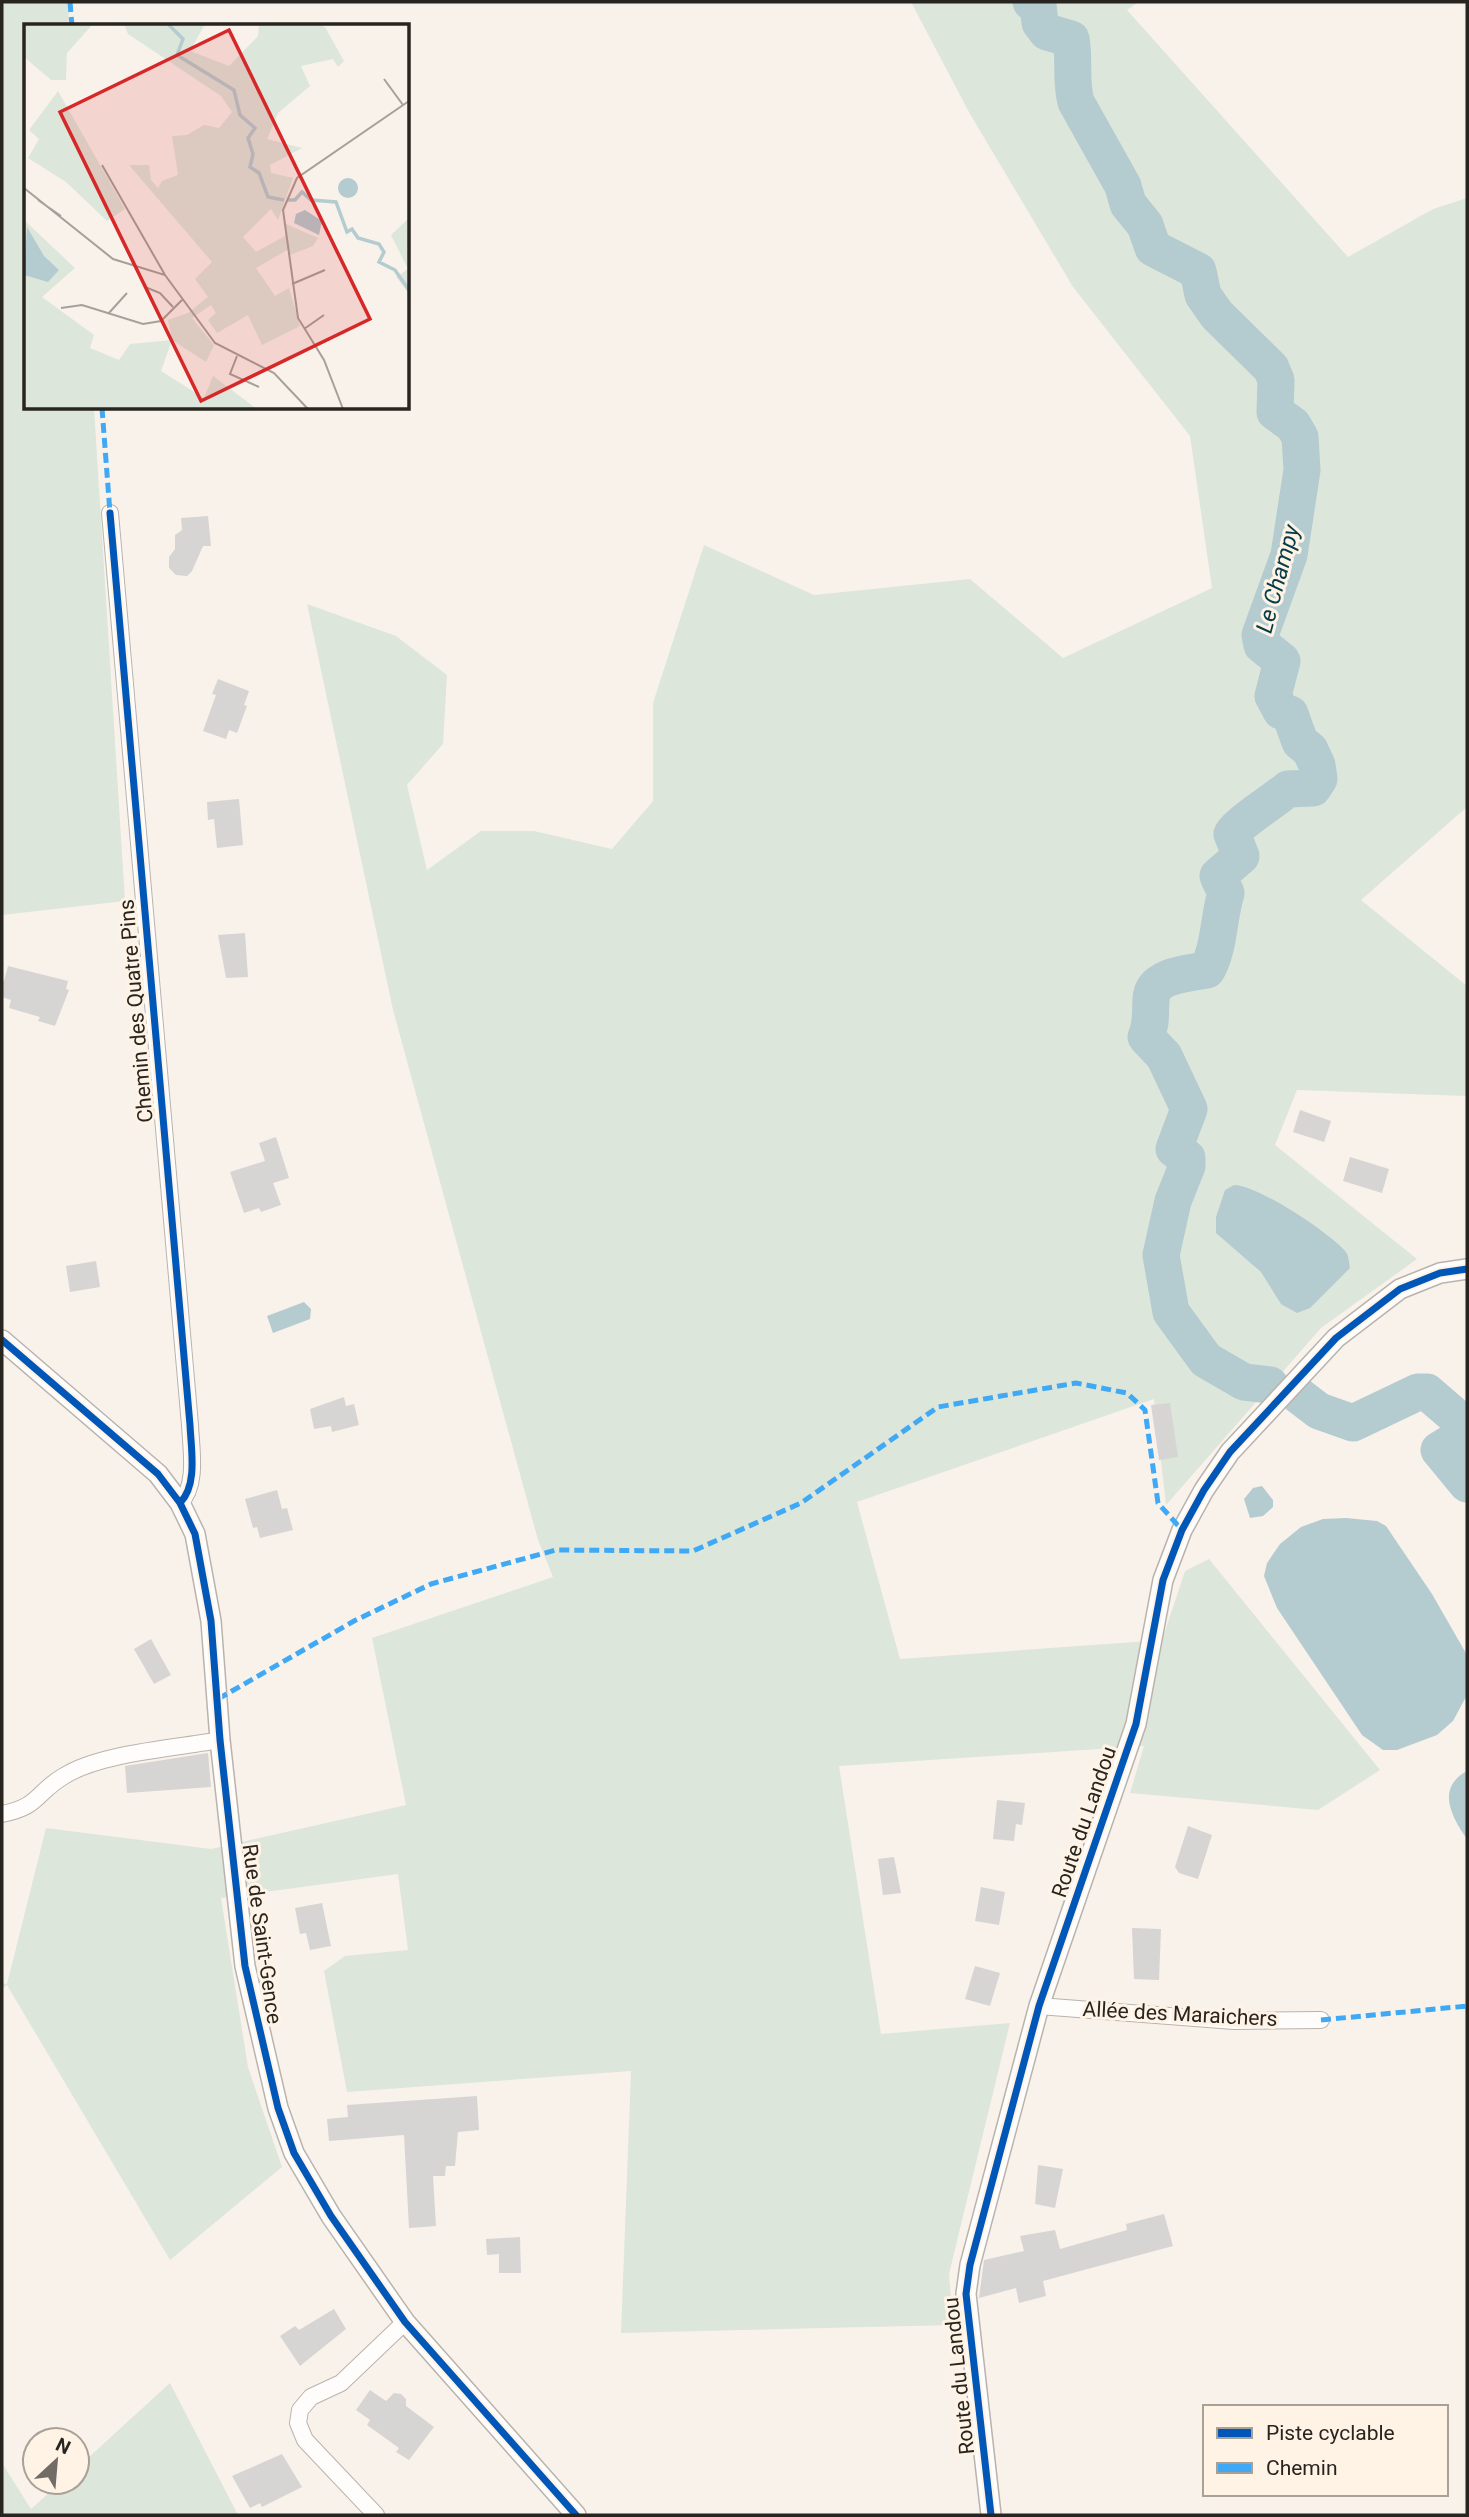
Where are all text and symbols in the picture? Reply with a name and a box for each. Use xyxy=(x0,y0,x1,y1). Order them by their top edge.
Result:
inset map xyxy=(24,24,410,410)
water label: Le Champy xyxy=(1251,521,1306,636)
street label: Chemin des Quatre Pins xyxy=(114,898,158,1124)
street label: Route du Landou xyxy=(1047,1743,1121,1901)
street label: Rue de Saint-Gence xyxy=(237,1842,287,2026)
street label: Allée des Maraichers xyxy=(1082,1997,1278,2031)
street label: Route du Landou xyxy=(939,2296,979,2456)
legend xyxy=(1203,2405,1448,2496)
text: Piste cyclable xyxy=(1266,2421,1395,2445)
north arrow xyxy=(21,2426,91,2496)
text: N xyxy=(52,2433,74,2459)
text: Chemin xyxy=(1266,2456,1338,2480)

